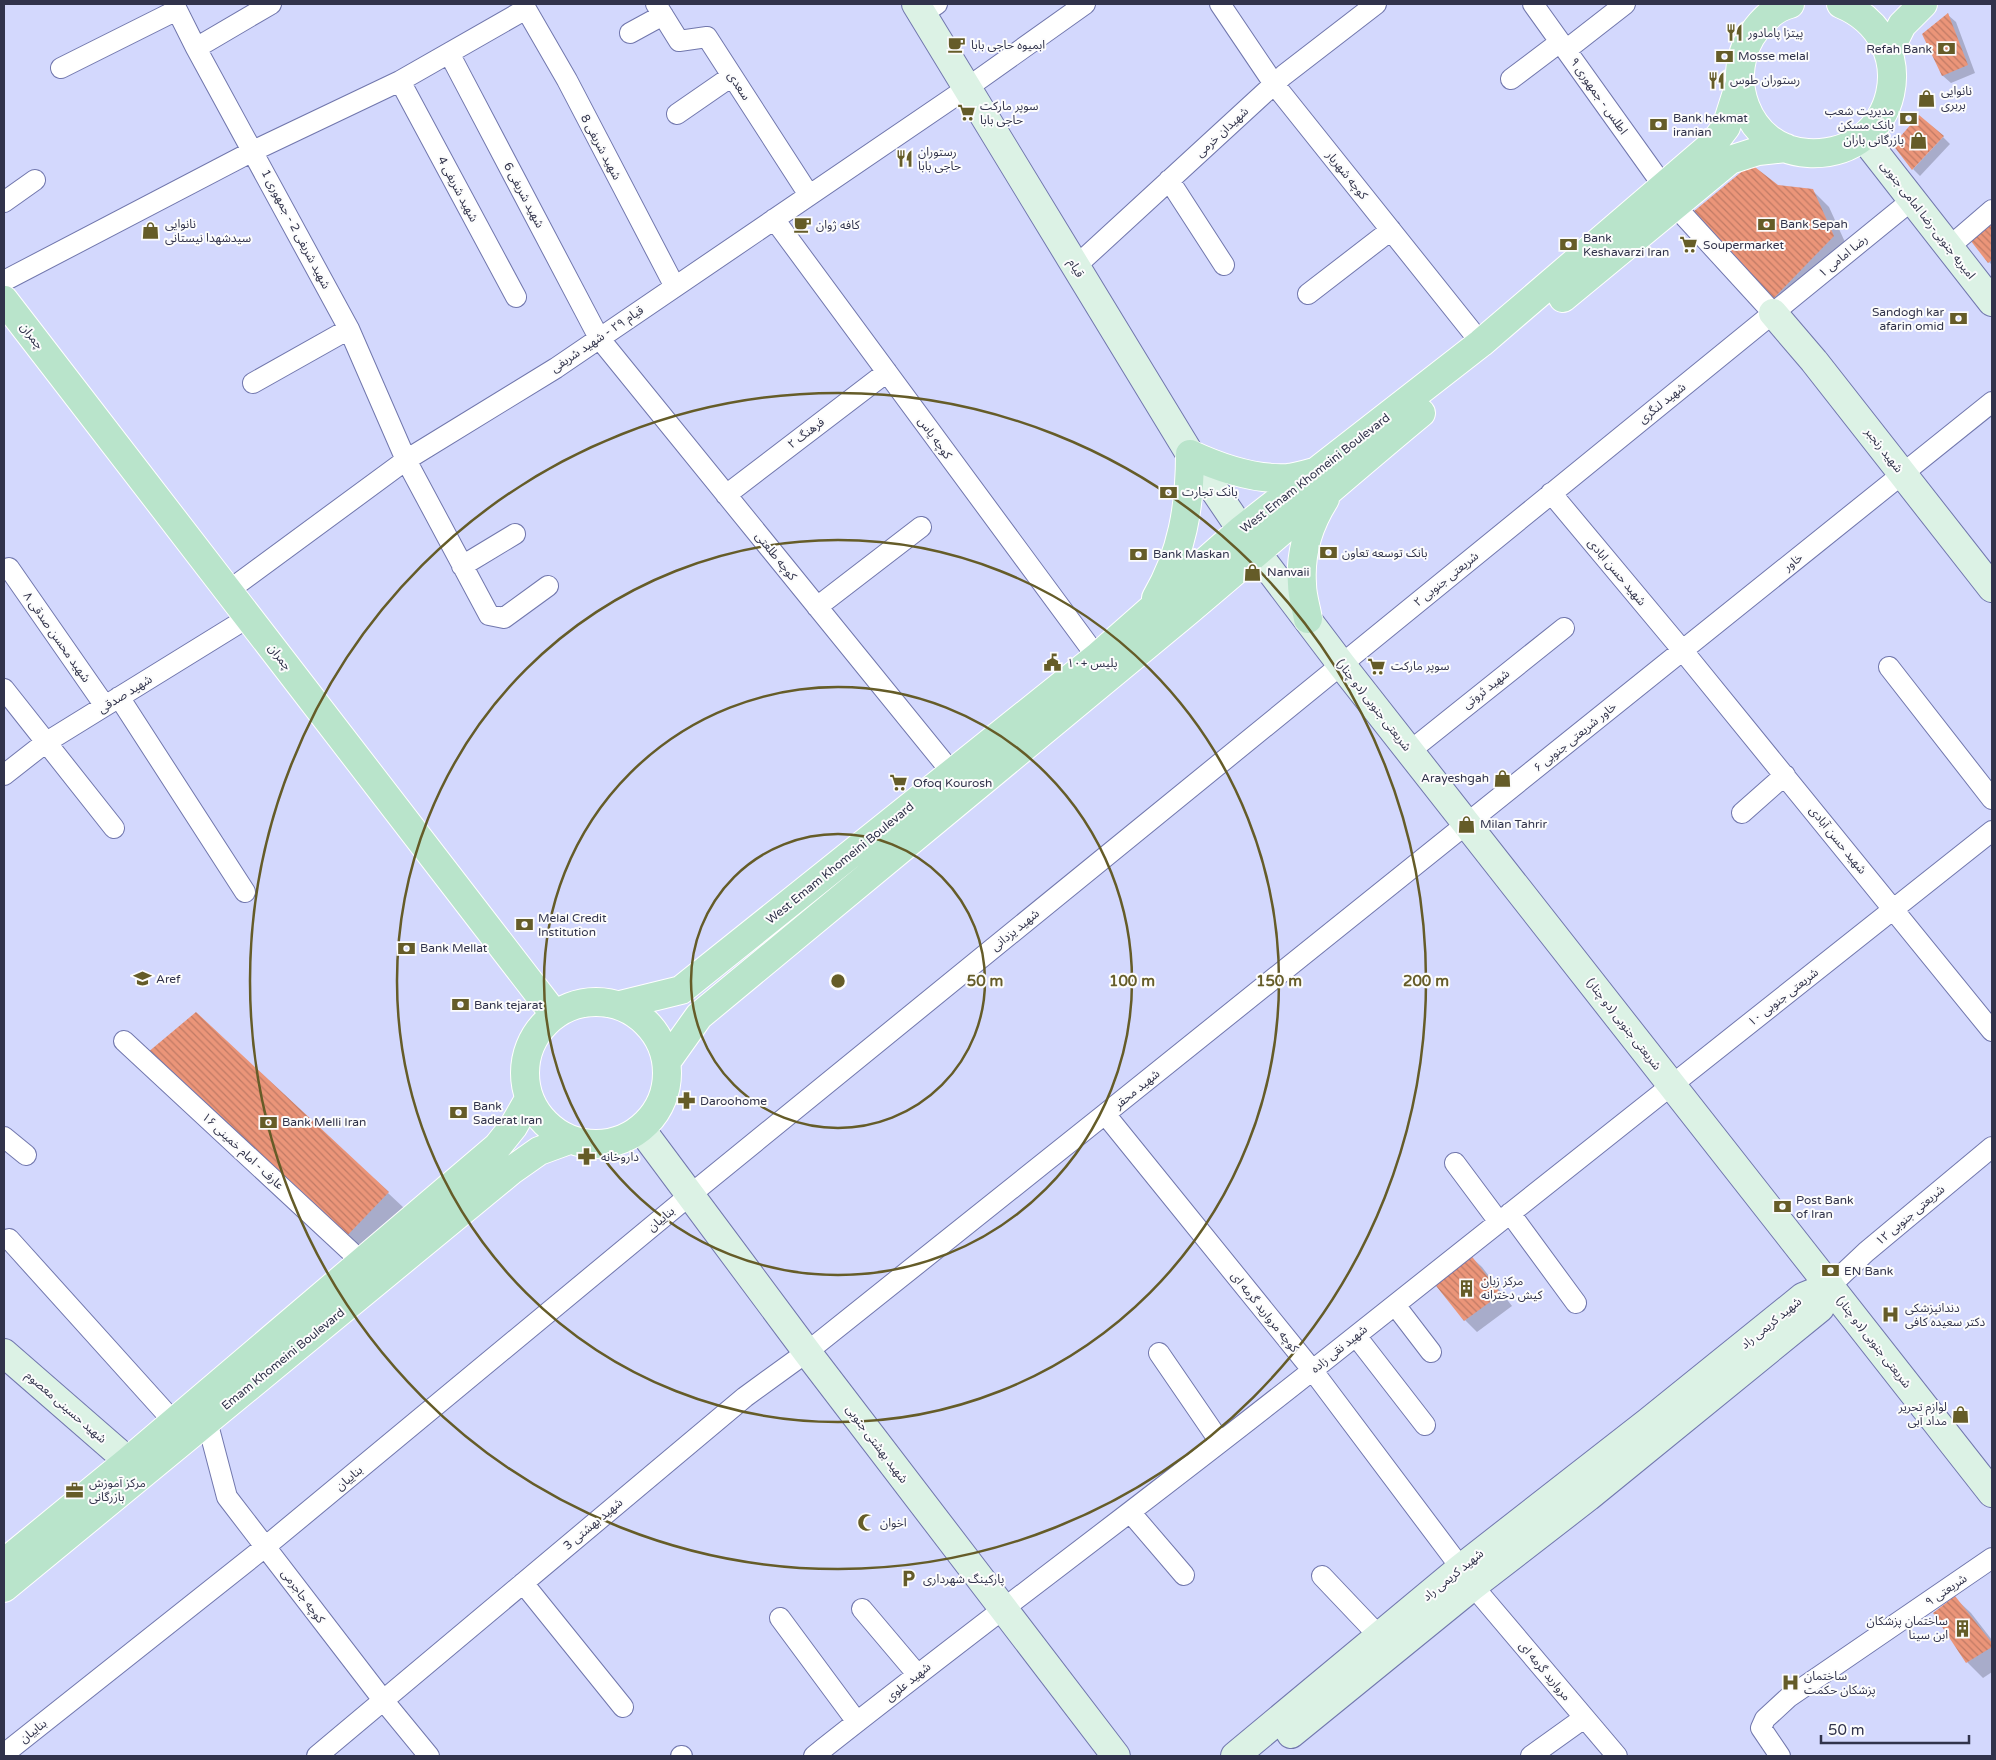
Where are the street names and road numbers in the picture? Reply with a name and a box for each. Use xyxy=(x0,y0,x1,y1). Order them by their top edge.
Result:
street label: اطلس - جمهوری ۹ xyxy=(1567,55,1631,137)
street label: سعدی xyxy=(725,69,753,103)
street label: شهیدان خرمی xyxy=(1193,104,1251,160)
street label: شهید شریفی 8 xyxy=(578,112,624,182)
street label: کوچه شهریار xyxy=(1322,147,1371,203)
street label: شهید شریفی 4 xyxy=(435,154,481,224)
street label: امیریه جنوبی-رضا امامی جنوبی xyxy=(1878,158,1978,282)
street label: شهید شریفی 6 xyxy=(501,160,547,230)
street label: شهید شریفی 2 - جمهوری 1 xyxy=(258,167,333,291)
street label: رضا امامی ۱ xyxy=(1816,232,1870,280)
street label: قیام xyxy=(1063,256,1087,281)
street label: قیام ۲۹ - شهید شریفی xyxy=(548,303,647,377)
street label: چمران xyxy=(17,320,47,353)
street label: شهید لنگری xyxy=(1636,380,1688,426)
street label: West Emam Khomeini Boulevard xyxy=(1238,410,1392,536)
street label: کوچه یاس xyxy=(914,414,955,463)
street label: فرهنگ ۲ xyxy=(785,415,827,451)
street label: شهید رنجبر xyxy=(1861,424,1906,475)
street label: کوچه طلعتی xyxy=(752,529,800,584)
street label: شهید حسن ابادی xyxy=(1585,536,1649,608)
street label: شریعتی جنوبی ۲ xyxy=(1411,549,1481,609)
street label: خاور xyxy=(1780,550,1805,574)
street label: شهید محسن صدقی ۸ xyxy=(21,589,93,685)
street label: چمران xyxy=(265,641,295,674)
street label: شریعتی جنوبی (دو چنار) xyxy=(1333,656,1414,754)
street label: شهید ثروتی xyxy=(1460,666,1512,712)
street label: شهید صدقی xyxy=(95,672,155,716)
street label: خاور شریعتی جنوبی ۶ xyxy=(1531,699,1619,775)
street label: West Emam Khomeini Boulevard xyxy=(763,799,917,927)
street label: شهید حسن آبادی xyxy=(1806,803,1870,877)
street label: شهید یزدانی xyxy=(988,906,1042,954)
street label: شریعتی جنوبی ۱۰ xyxy=(1745,965,1821,1029)
street label: شریعتی جنوبی (دو چنار) xyxy=(1583,975,1664,1073)
street label: شهید محقر xyxy=(1111,1067,1162,1112)
street label: عارف - امام خمینی ۱۶ xyxy=(198,1110,287,1194)
street label: شریعتی جنوبی ۱۲ xyxy=(1873,1182,1947,1248)
street label: بناییان xyxy=(645,1204,677,1234)
street label: کوچه مروارید گرمه ای xyxy=(1227,1269,1302,1357)
street label: شریعتی جنوبی (دو چنار) xyxy=(1833,1293,1914,1391)
street label: شهید کریمی راد xyxy=(1738,1294,1804,1352)
street label: Emam Khomeini Boulevard xyxy=(219,1305,347,1413)
street label: شهید نقی زاده xyxy=(1308,1322,1370,1376)
street label: شهید حسینی معصوم xyxy=(21,1368,109,1447)
street label: شهید بهشتی جنوبی xyxy=(843,1402,911,1486)
street label: بناییان xyxy=(333,1463,365,1493)
street label: شهید بهشتی 3 xyxy=(561,1495,625,1553)
street label: شهید کریمی راد xyxy=(1420,1546,1486,1604)
street label: کوچه جاجرمی xyxy=(277,1566,328,1627)
street label: شریعتی ۹ xyxy=(1923,1571,1969,1609)
street label: مروارید گرمه ای xyxy=(1516,1639,1574,1703)
street label: شهید علوی xyxy=(883,1660,933,1704)
street label: بناییان xyxy=(17,1716,49,1746)

